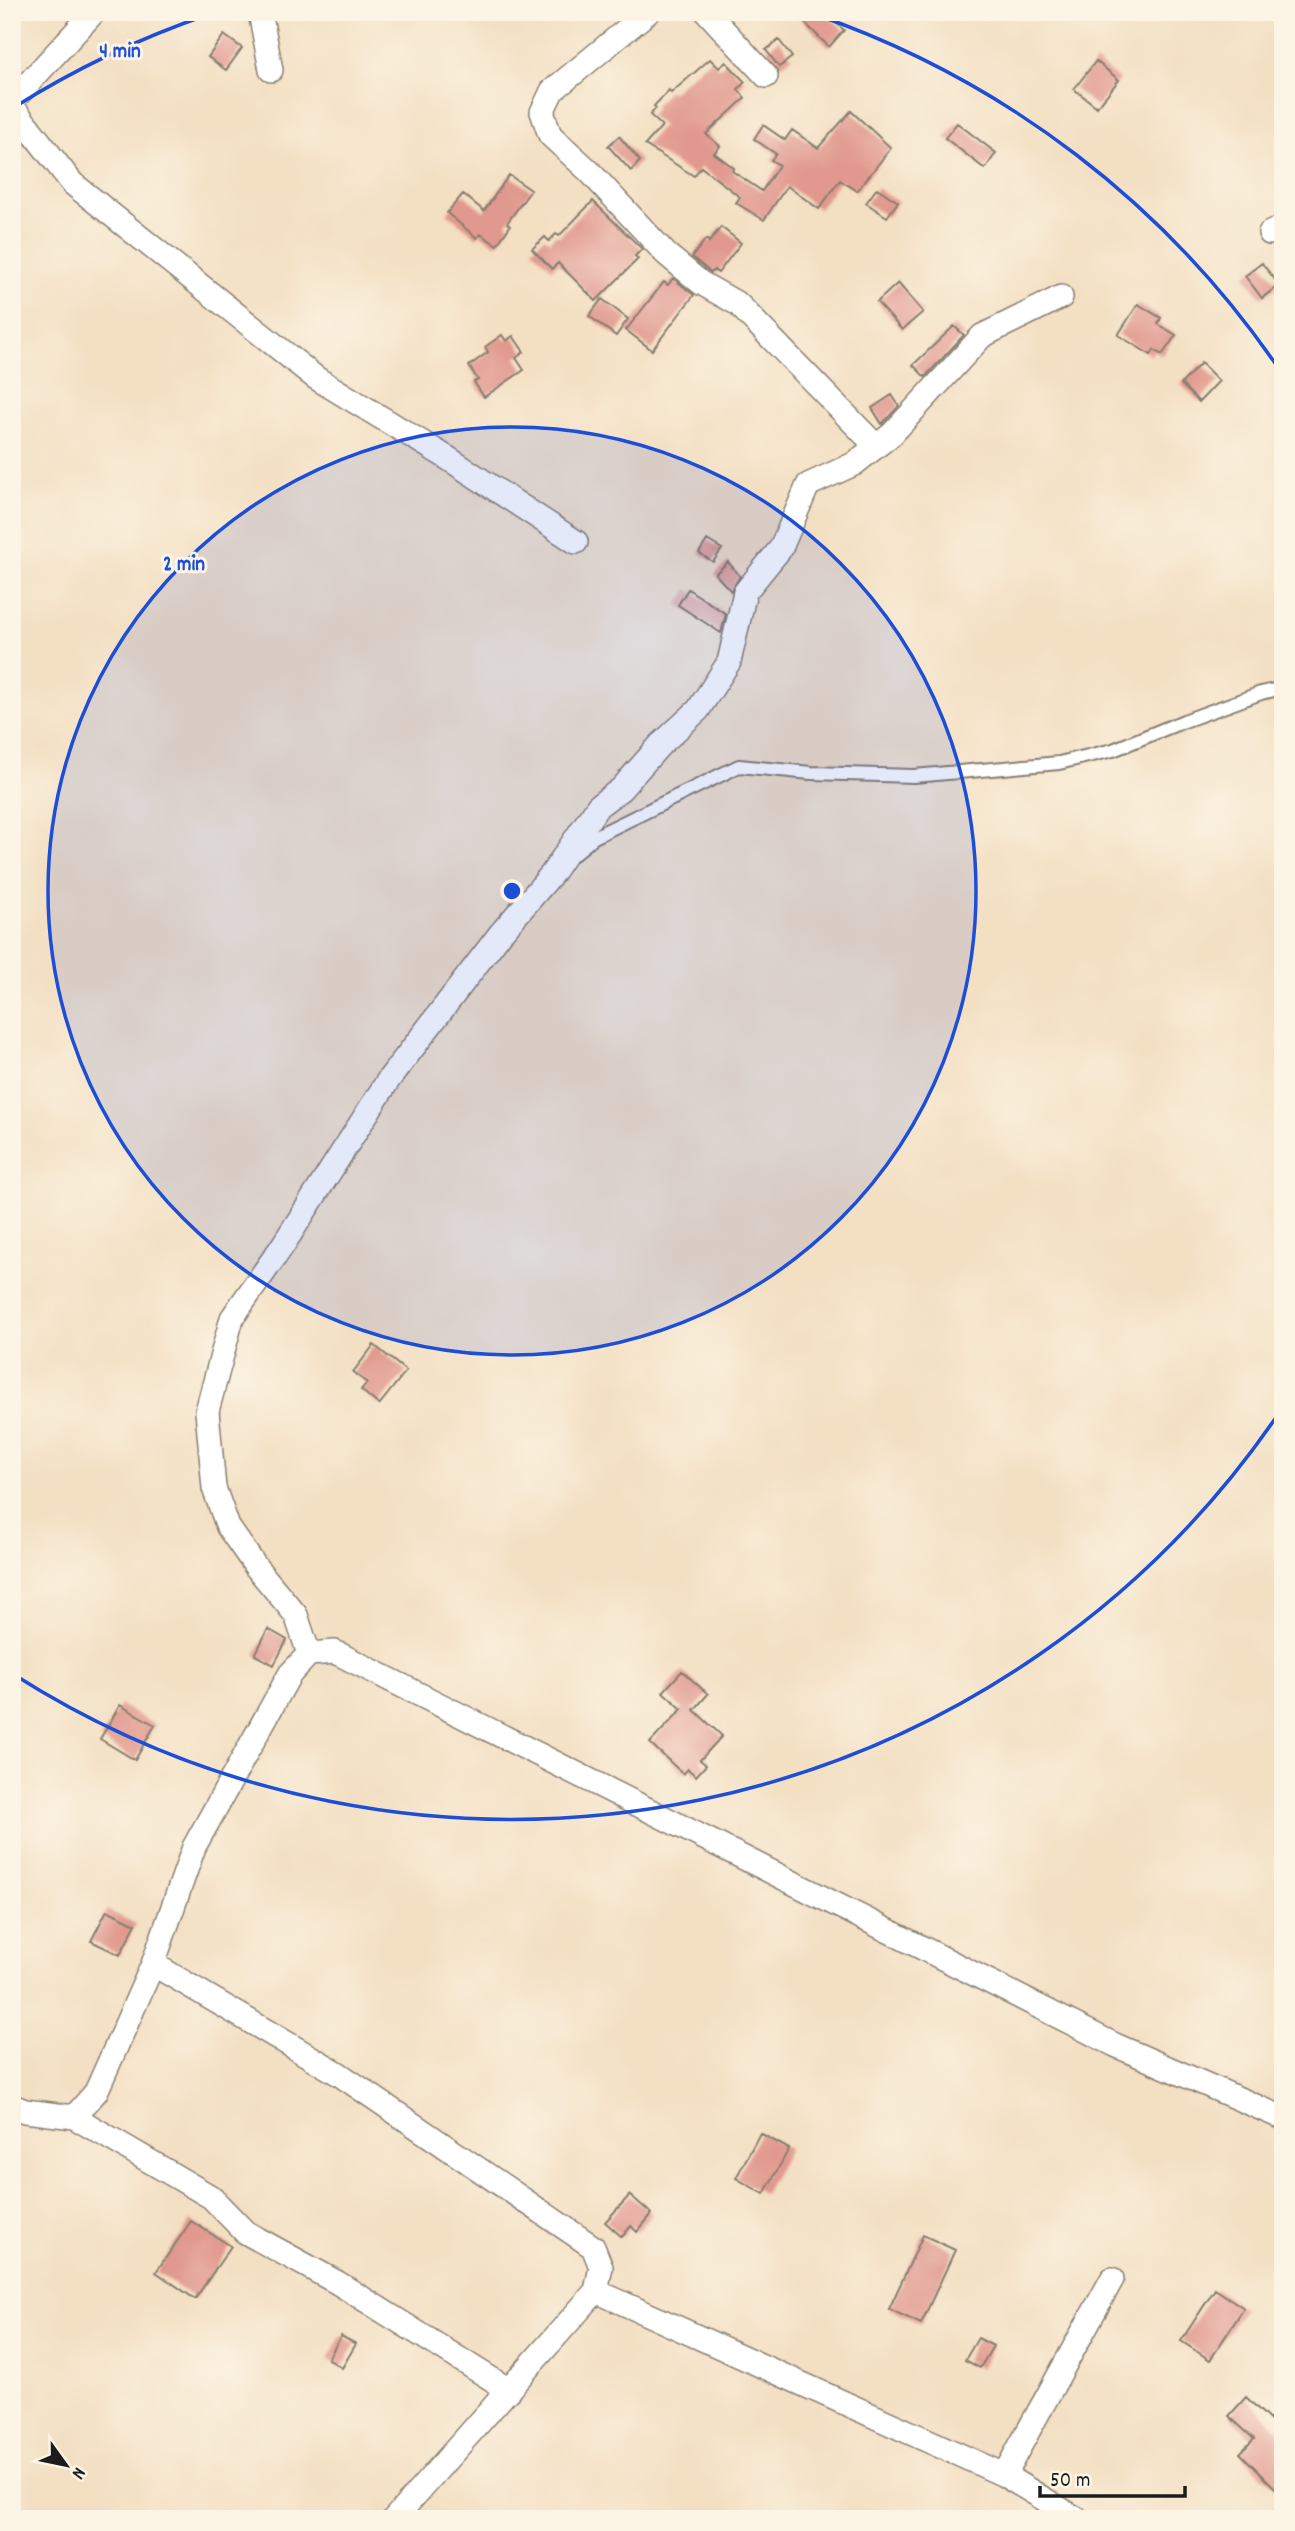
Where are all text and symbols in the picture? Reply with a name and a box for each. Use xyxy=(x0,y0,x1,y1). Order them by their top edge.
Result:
text: 4 min xyxy=(99,38,141,68)
text: 2 min xyxy=(163,551,205,581)
centre of rings xyxy=(500,879,524,903)
north arrow xyxy=(32,2430,102,2500)
scale bar xyxy=(1040,2454,1185,2498)
text: N xyxy=(63,2461,91,2484)
text: 50 m xyxy=(1050,2467,1090,2497)

